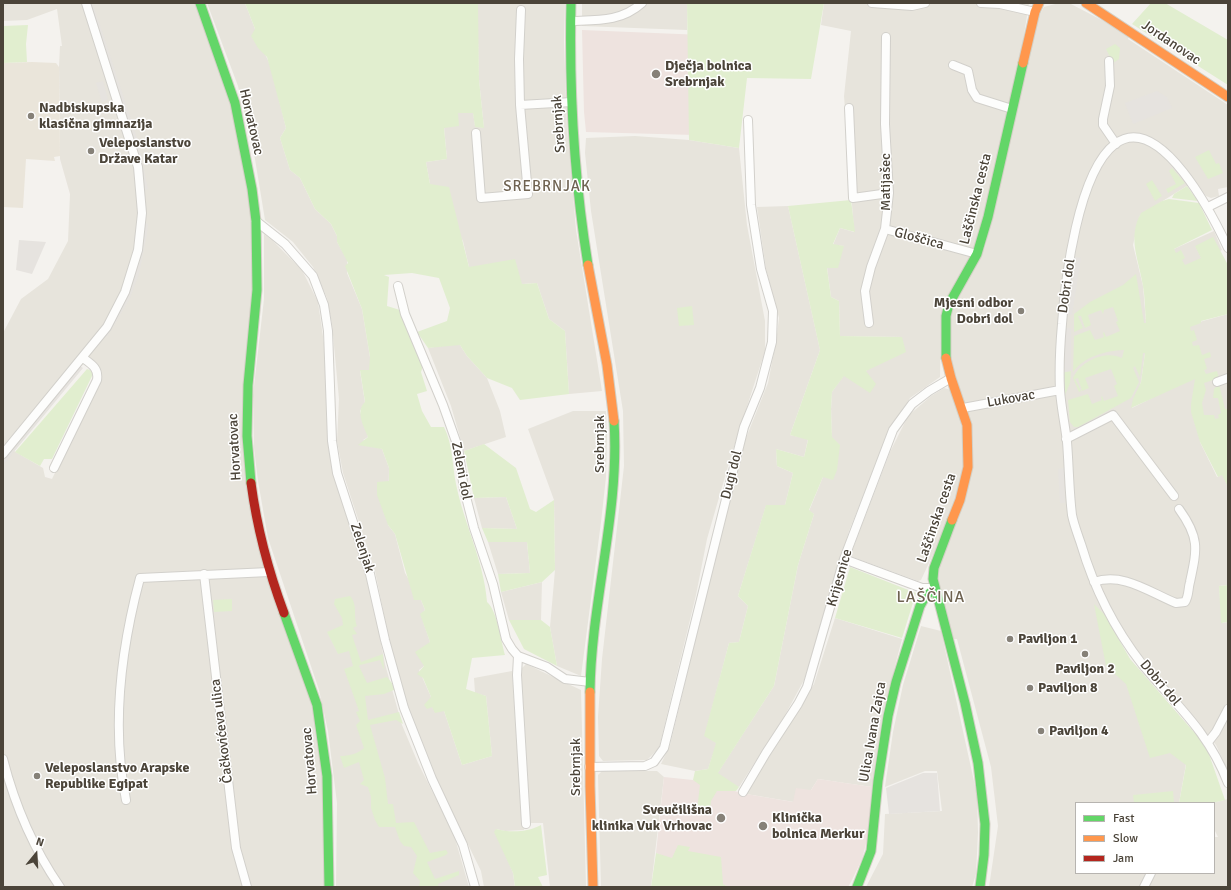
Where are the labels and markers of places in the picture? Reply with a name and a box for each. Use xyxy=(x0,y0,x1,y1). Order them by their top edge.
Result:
place label: Dječja bolnica Srebrnjak xyxy=(665,58,752,90)
marker: Dječja bolnica Srebrnjak xyxy=(650,68,662,80)
place label: Nadbiskupska klasična gimnazija xyxy=(39,100,153,132)
marker: Nadbiskupska klasična gimnazija xyxy=(26,111,36,121)
place label: Veleposlanstvo Države Katar xyxy=(99,135,191,168)
marker: Veleposlanstvo Države Katar xyxy=(86,146,96,156)
place label: Mjesni odbor Dobri dol xyxy=(934,295,1013,328)
marker: Mjesni odbor Dobri dol xyxy=(1016,306,1026,316)
place label: Paviljon 1 xyxy=(1018,631,1078,647)
marker: Paviljon 1 xyxy=(1005,634,1015,644)
marker: Paviljon 2 xyxy=(1080,649,1090,659)
place label: Paviljon 2 xyxy=(1055,661,1115,677)
place label: Paviljon 8 xyxy=(1038,680,1098,696)
marker: Paviljon 8 xyxy=(1025,683,1035,693)
place label: Paviljon 4 xyxy=(1049,723,1109,739)
marker: Paviljon 4 xyxy=(1036,726,1046,736)
place label: Veleposlanstvo Arapske Republike Egipat xyxy=(45,760,189,792)
marker: Veleposlanstvo Arapske Republike Egipat xyxy=(32,771,42,781)
place label: Sveučilišna klinika Vuk Vrhovac xyxy=(592,802,712,834)
place label: Klinička bolnica Merkur xyxy=(772,810,864,842)
marker: Sveučilišna klinika Vuk Vrhovac xyxy=(715,812,727,824)
marker: Klinička bolnica Merkur xyxy=(757,820,769,832)

